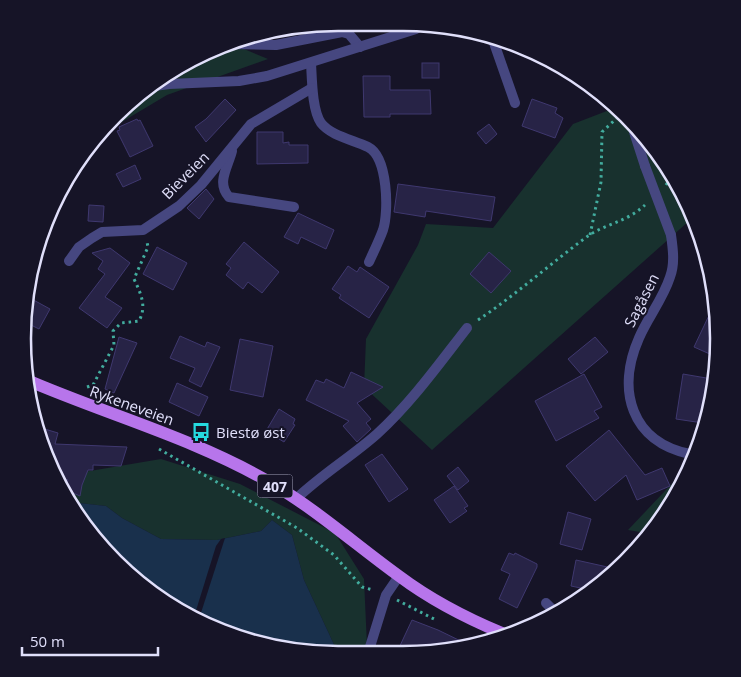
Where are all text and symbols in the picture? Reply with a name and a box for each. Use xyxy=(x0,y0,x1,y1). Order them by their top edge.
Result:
street label: Bieveien xyxy=(157,147,213,203)
street label: Sagåsen xyxy=(619,270,663,330)
street label: Rykeneveien xyxy=(87,381,177,429)
bus stop icon: Biestø øst xyxy=(190,421,212,443)
place label: Biestø øst xyxy=(216,422,285,442)
road number: 407 xyxy=(258,474,292,498)
scale bar xyxy=(22,624,159,656)
text: 50 m xyxy=(30,631,65,651)

